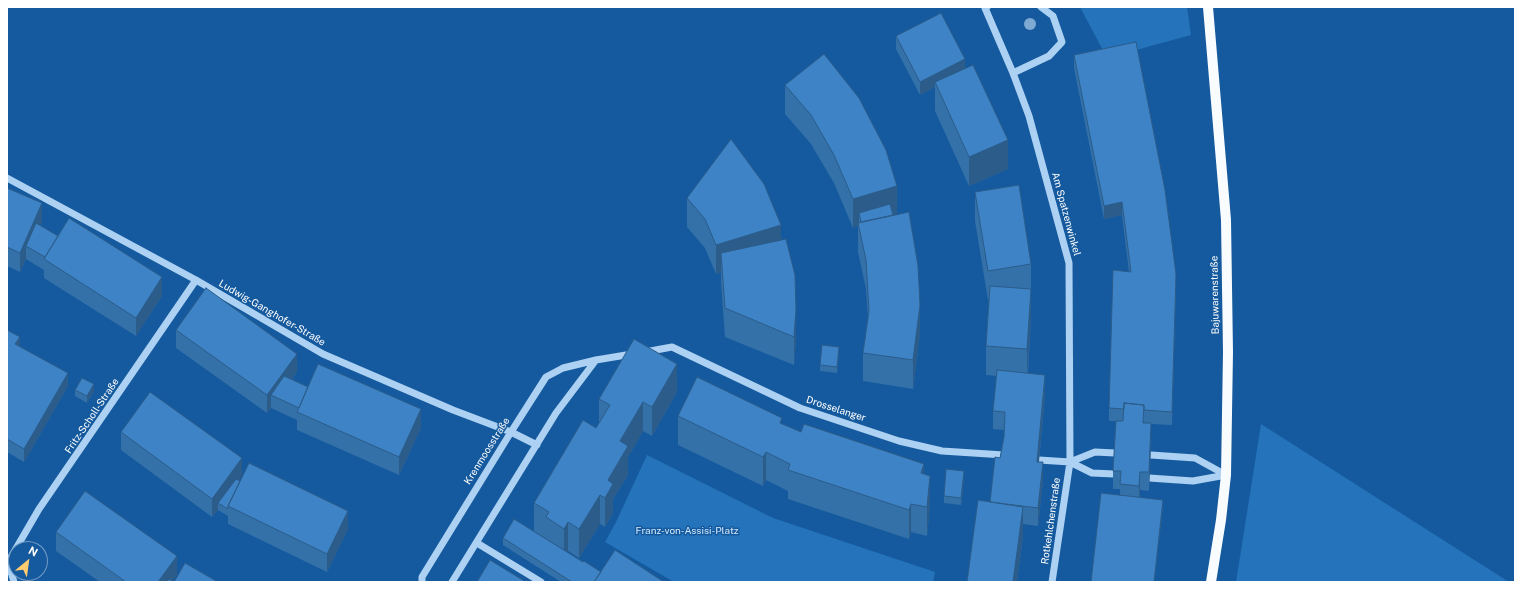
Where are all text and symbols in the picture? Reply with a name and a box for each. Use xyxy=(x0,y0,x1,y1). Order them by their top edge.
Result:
street label: Am Spatzenwinkel xyxy=(1049,171,1083,257)
street label: Bajuwarenstraße xyxy=(1208,256,1222,334)
street label: Ludwig-Ganghofer-Straße xyxy=(216,277,328,349)
street label: Fritz-Scholl-Straße xyxy=(62,376,122,456)
street label: Drosselanger xyxy=(805,394,867,424)
street label: Krenmoosstraße xyxy=(462,415,512,487)
street label: Rotkehlchenstraße xyxy=(1039,477,1063,565)
park label: Franz-von-Assisi-Platz xyxy=(635,525,739,537)
north arrow xyxy=(8,541,48,581)
text: N xyxy=(27,544,40,559)

